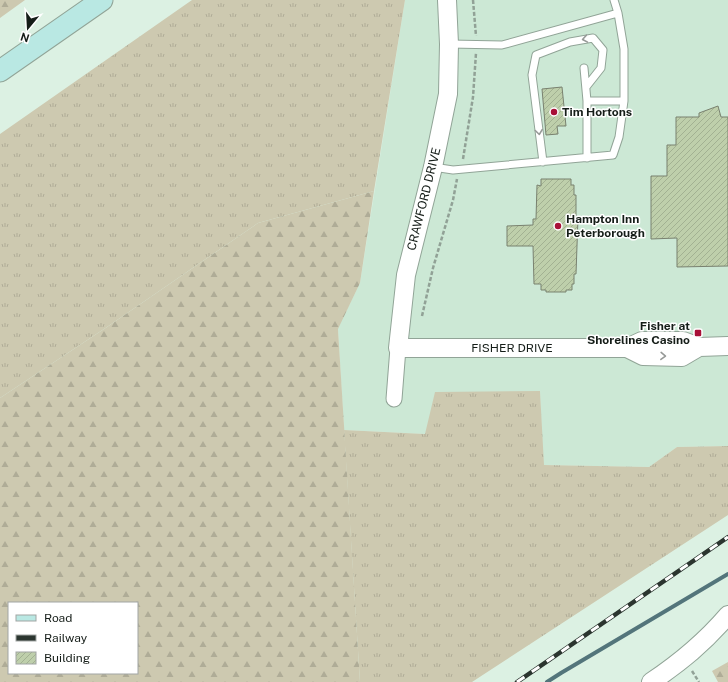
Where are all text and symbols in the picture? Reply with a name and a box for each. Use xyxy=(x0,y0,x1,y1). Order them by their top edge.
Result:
north arrow xyxy=(8,8,48,48)
text: N xyxy=(19,30,31,45)
one-way arrow xyxy=(582,34,588,43)
place label: Tim Hortons xyxy=(562,105,632,119)
marker: Tim Hortons xyxy=(549,107,559,117)
one-way arrow xyxy=(534,129,543,135)
street label: CRAWFORD DRIVE xyxy=(404,146,444,252)
place label: Hampton Inn Peterborough xyxy=(566,212,645,240)
marker: Hampton Inn Peterborough xyxy=(553,221,563,231)
place label: Fisher at Shorelines Casino xyxy=(587,319,690,347)
marker: Fisher at Shorelines Casino xyxy=(693,328,703,338)
street label: FISHER DRIVE xyxy=(471,341,553,355)
one-way arrow xyxy=(660,352,666,360)
legend xyxy=(8,602,138,674)
text: Road xyxy=(44,611,72,625)
text: Railway xyxy=(44,631,88,645)
text: Building xyxy=(44,651,90,665)

